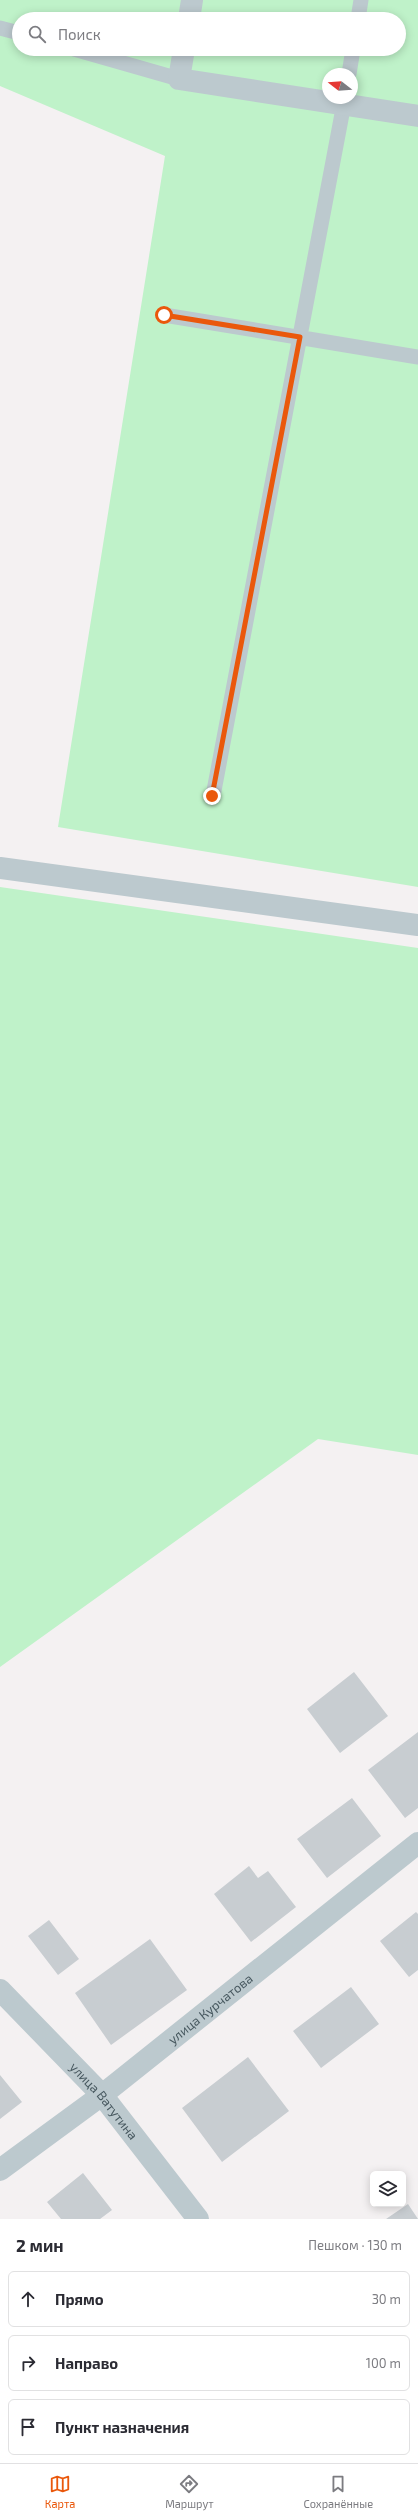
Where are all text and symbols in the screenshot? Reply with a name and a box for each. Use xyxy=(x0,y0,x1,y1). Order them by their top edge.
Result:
search box xyxy=(12,12,406,56)
icon: search xyxy=(26,23,48,45)
text: Поиск xyxy=(58,25,101,43)
north arrow xyxy=(322,68,358,104)
route start xyxy=(155,306,173,324)
route end xyxy=(203,787,221,805)
street label: улица Курчатова xyxy=(165,1970,256,2047)
street label: улица Ватутина xyxy=(67,2059,141,2143)
map controls xyxy=(370,2171,406,2207)
button: layers xyxy=(370,2171,406,2207)
text: 2 мин xyxy=(16,2235,64,2255)
text: Пешком · 130 m xyxy=(308,2237,402,2253)
icon: ahead xyxy=(17,2288,39,2310)
text: Прямо xyxy=(55,2290,104,2308)
text: 30 m xyxy=(372,2291,401,2307)
icon: right xyxy=(17,2352,39,2374)
text: Направо xyxy=(55,2354,118,2372)
text: 100 m xyxy=(366,2355,401,2371)
icon: arrive xyxy=(17,2416,39,2438)
text: Пункт назначения xyxy=(55,2418,189,2436)
tab: Карта xyxy=(45,2473,75,2510)
tab: Маршрут xyxy=(165,2473,214,2510)
tab: Сохранённые xyxy=(303,2473,373,2510)

